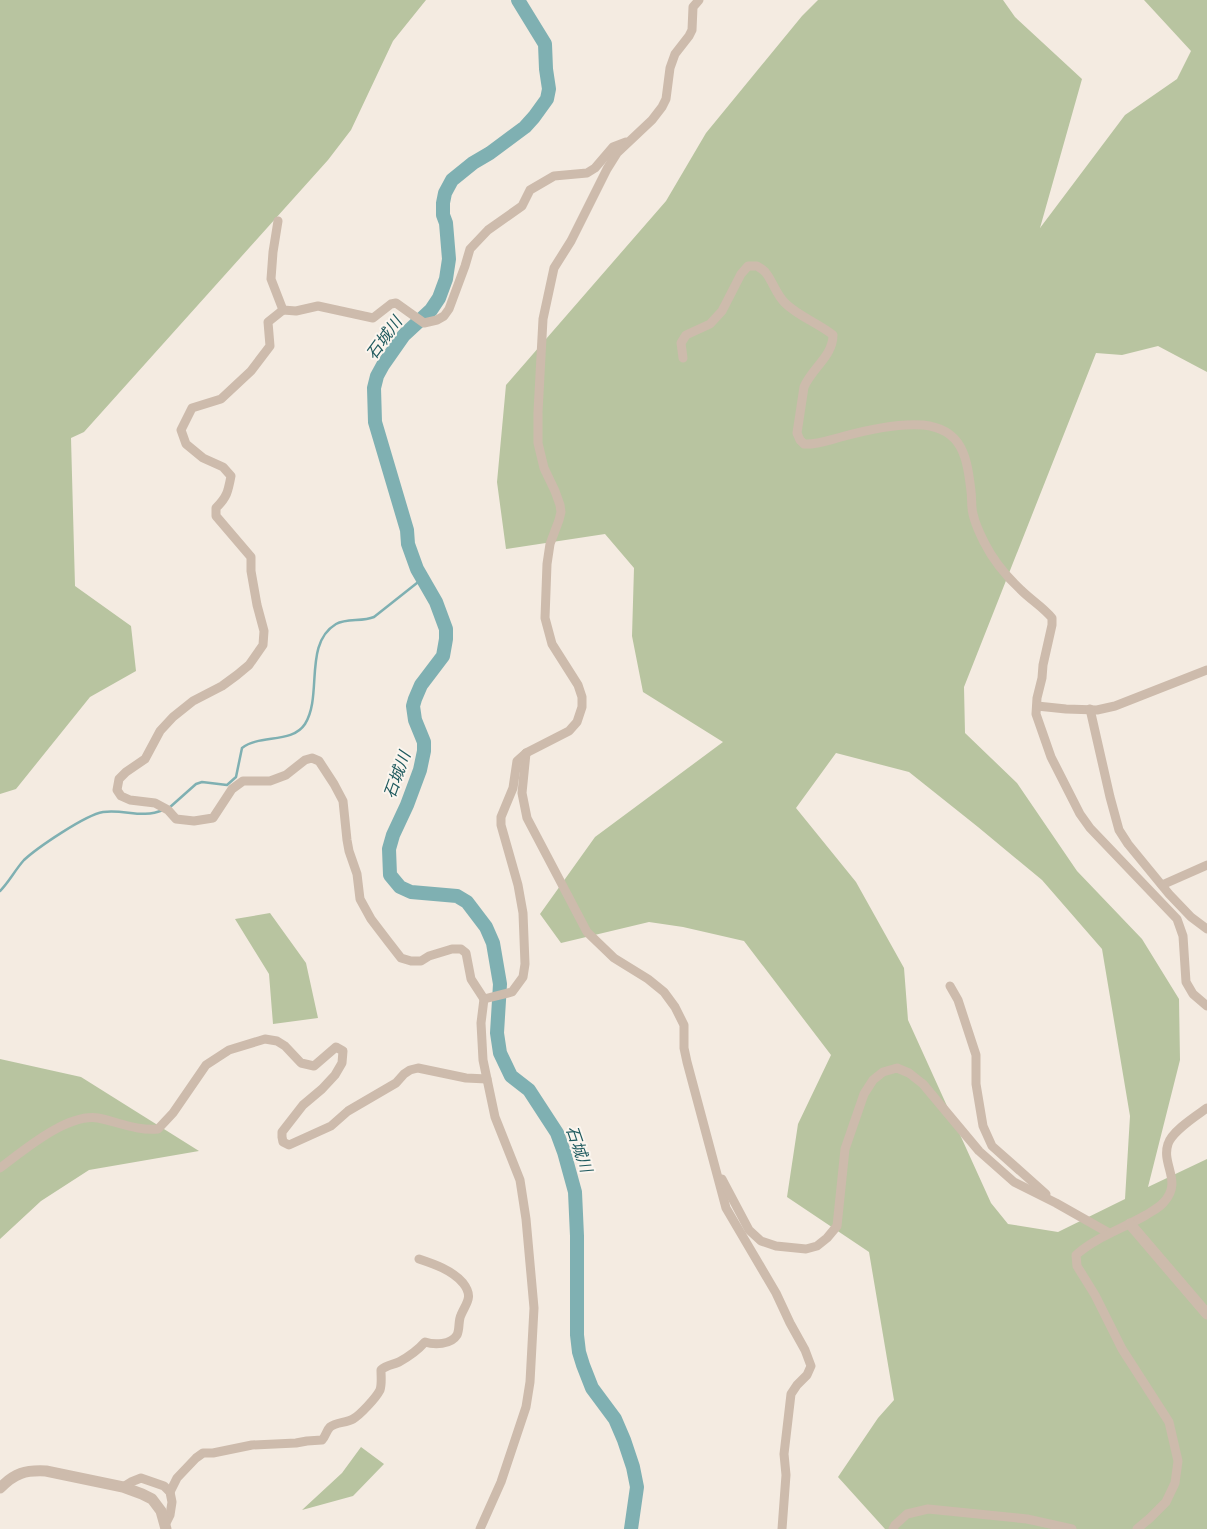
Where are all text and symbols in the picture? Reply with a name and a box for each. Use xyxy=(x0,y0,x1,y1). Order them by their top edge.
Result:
water label: 石城川 xyxy=(361,311,408,364)
water label: 石城川 xyxy=(379,747,416,801)
water label: 石城川 xyxy=(561,1123,597,1177)

